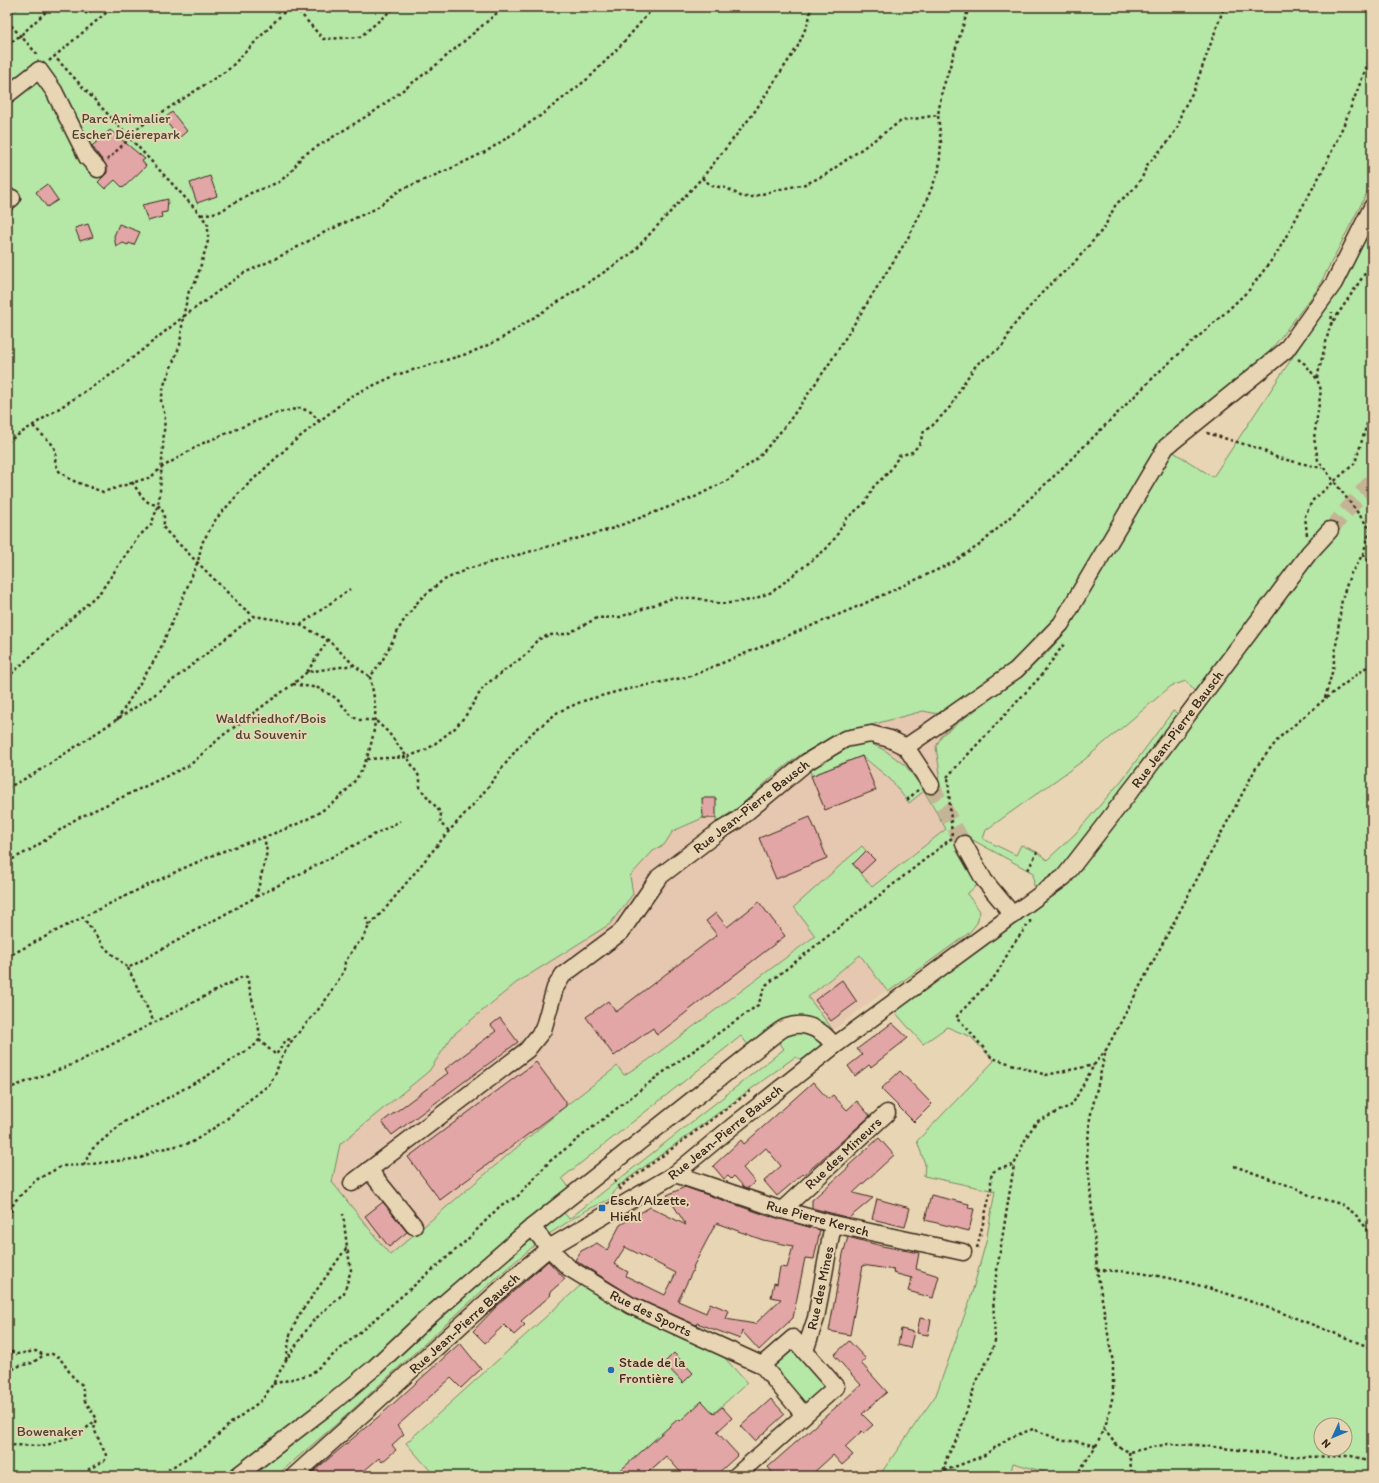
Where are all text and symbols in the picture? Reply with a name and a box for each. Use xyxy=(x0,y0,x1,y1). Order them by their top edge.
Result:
park label: Parc Animalier Escher Déierepark xyxy=(72,110,180,143)
street label: Rue Jean-Pierre Bausch xyxy=(1128,667,1228,792)
park label: Waldfriedhof/Bois du Souvenir xyxy=(216,710,326,743)
street label: Rue Jean-Pierre Bausch xyxy=(690,755,813,857)
street label: Rue Jean-Pierre Bausch xyxy=(664,1080,787,1184)
street label: Rue des Mineurs xyxy=(801,1114,885,1193)
place label: Esch/Alzette, Hiehl xyxy=(610,1192,690,1225)
street label: Rue Pierre Kersch xyxy=(764,1197,872,1241)
marker: Esch/Alzette, Hiehl xyxy=(597,1203,607,1213)
street label: Rue des Mines xyxy=(803,1245,838,1332)
street label: Rue Jean-Pierre Bausch xyxy=(406,1269,524,1378)
street label: Rue des Sports xyxy=(607,1286,695,1341)
place label: Stade de la Frontière xyxy=(619,1354,686,1387)
marker: Stade de la Frontière xyxy=(606,1365,616,1375)
north arrow xyxy=(1313,1417,1353,1457)
park label: Bowenaker xyxy=(17,1423,84,1440)
text: N xyxy=(1319,1436,1333,1451)

